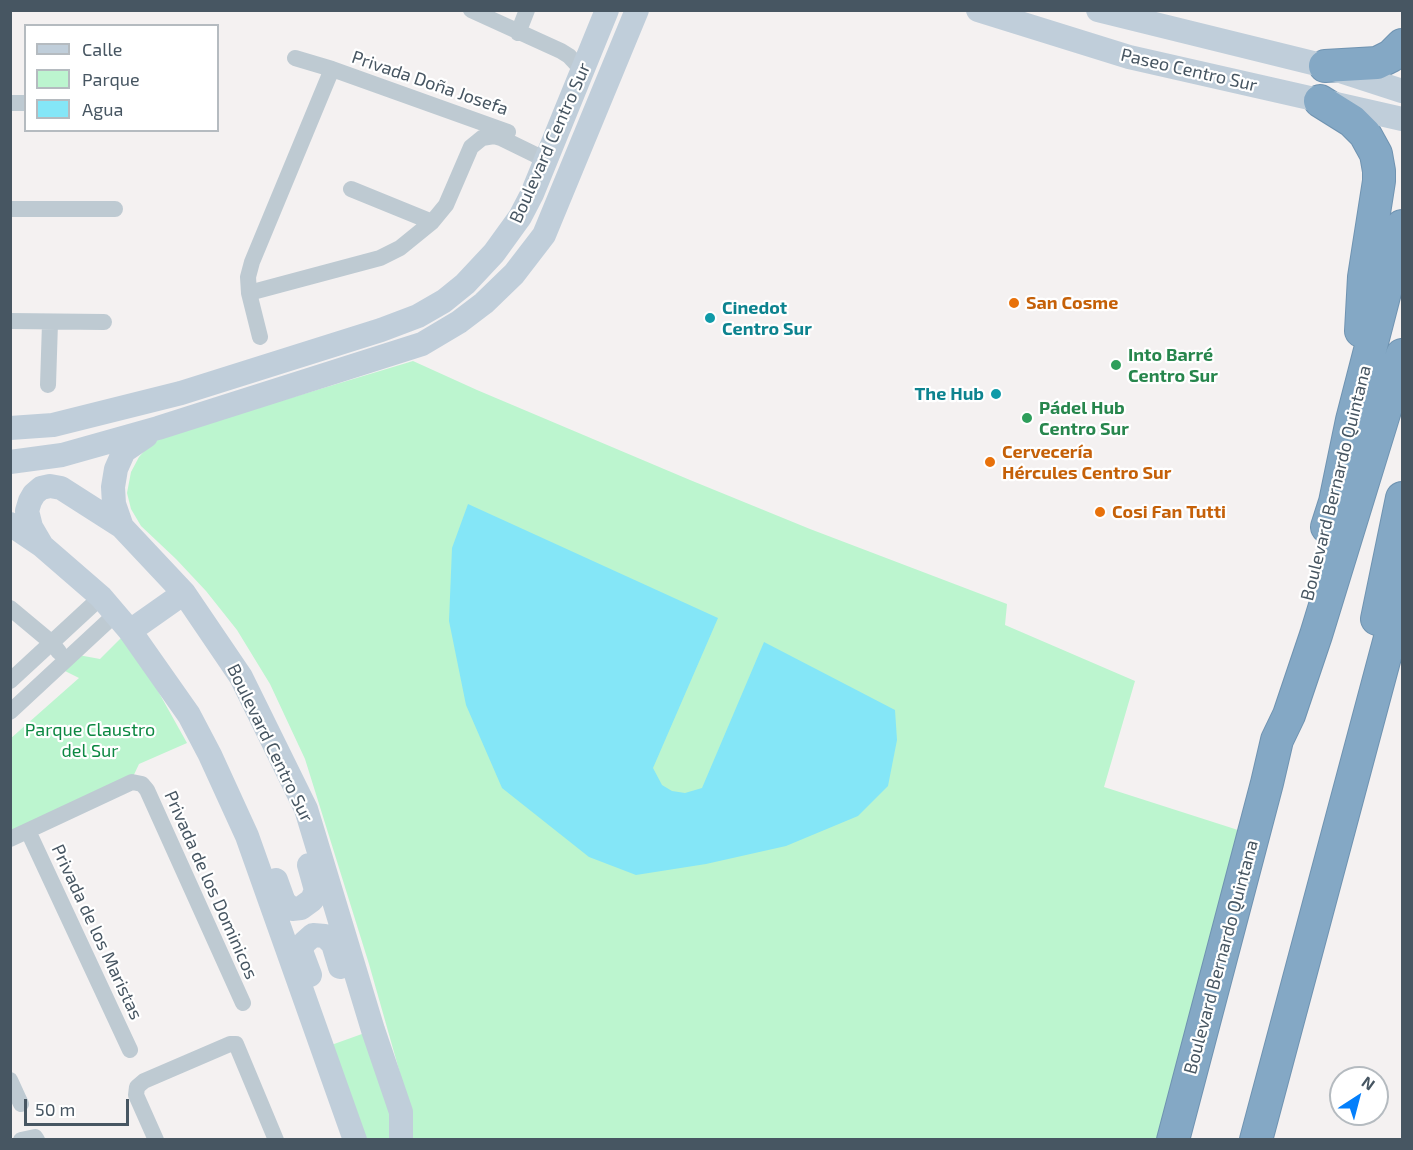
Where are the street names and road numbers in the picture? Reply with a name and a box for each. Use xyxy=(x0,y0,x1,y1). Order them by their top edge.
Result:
street label: Paseo Centro Sur xyxy=(1119,44,1259,96)
street label: Privada Doña Josefa xyxy=(349,46,511,120)
street label: Boulevard Centro Sur xyxy=(505,59,595,227)
street label: Boulevard Bernardo Quintana xyxy=(1296,363,1376,603)
street label: Boulevard Centro Sur xyxy=(222,660,318,826)
street label: Privada de los Dominicos xyxy=(160,787,262,983)
street label: Boulevard Bernardo Quintana xyxy=(1179,838,1263,1076)
street label: Privada de los Maristas xyxy=(47,841,147,1023)

